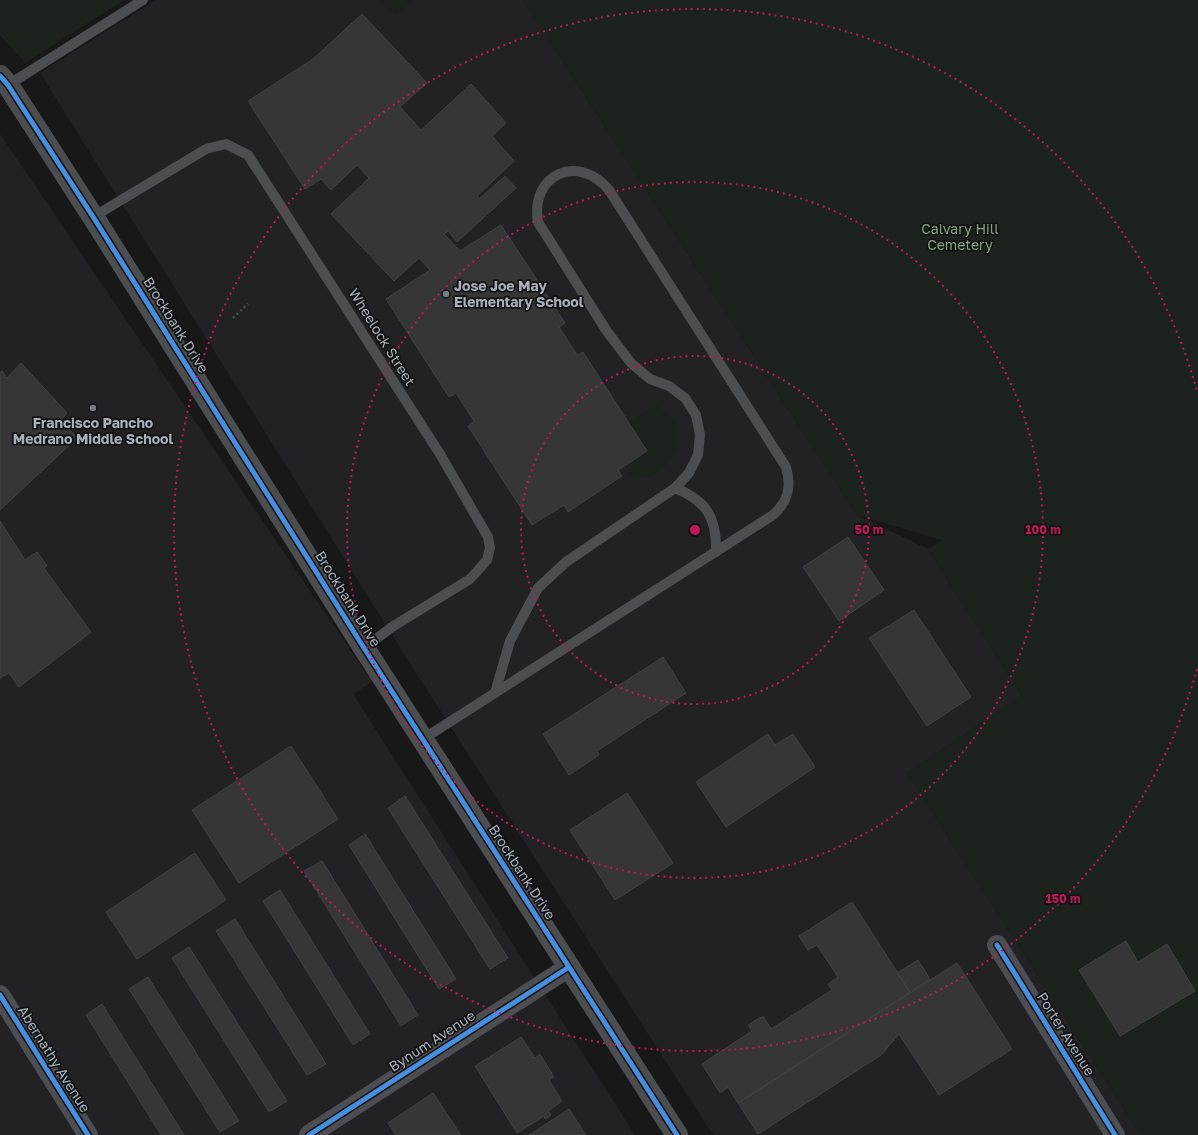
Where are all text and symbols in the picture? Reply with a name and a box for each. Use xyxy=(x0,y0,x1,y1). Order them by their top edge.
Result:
park label: Calvary Hill Cemetery xyxy=(921,220,999,253)
street label: Brockbank Drive xyxy=(140,274,213,376)
place label: Jose Joe May Elementary School xyxy=(454,277,584,310)
street label: Wheelock Street xyxy=(346,285,419,389)
marker: Jose Joe May Elementary School xyxy=(441,289,451,299)
marker: Francisco Pancho Medrano Middle School xyxy=(88,403,98,413)
place label: Francisco Pancho Medrano Middle School xyxy=(13,414,173,447)
text: 50 m xyxy=(855,522,883,537)
text: 100 m xyxy=(1025,522,1061,537)
centre of rings xyxy=(688,523,702,537)
street label: Brockbank Drive xyxy=(312,548,385,650)
street label: Brockbank Drive xyxy=(485,821,559,922)
text: 150 m xyxy=(1046,891,1080,906)
street label: Porter Avenue xyxy=(1034,989,1099,1079)
street label: Abernathy Avenue xyxy=(15,1002,94,1115)
street label: Bynum Avenue xyxy=(385,1006,478,1075)

